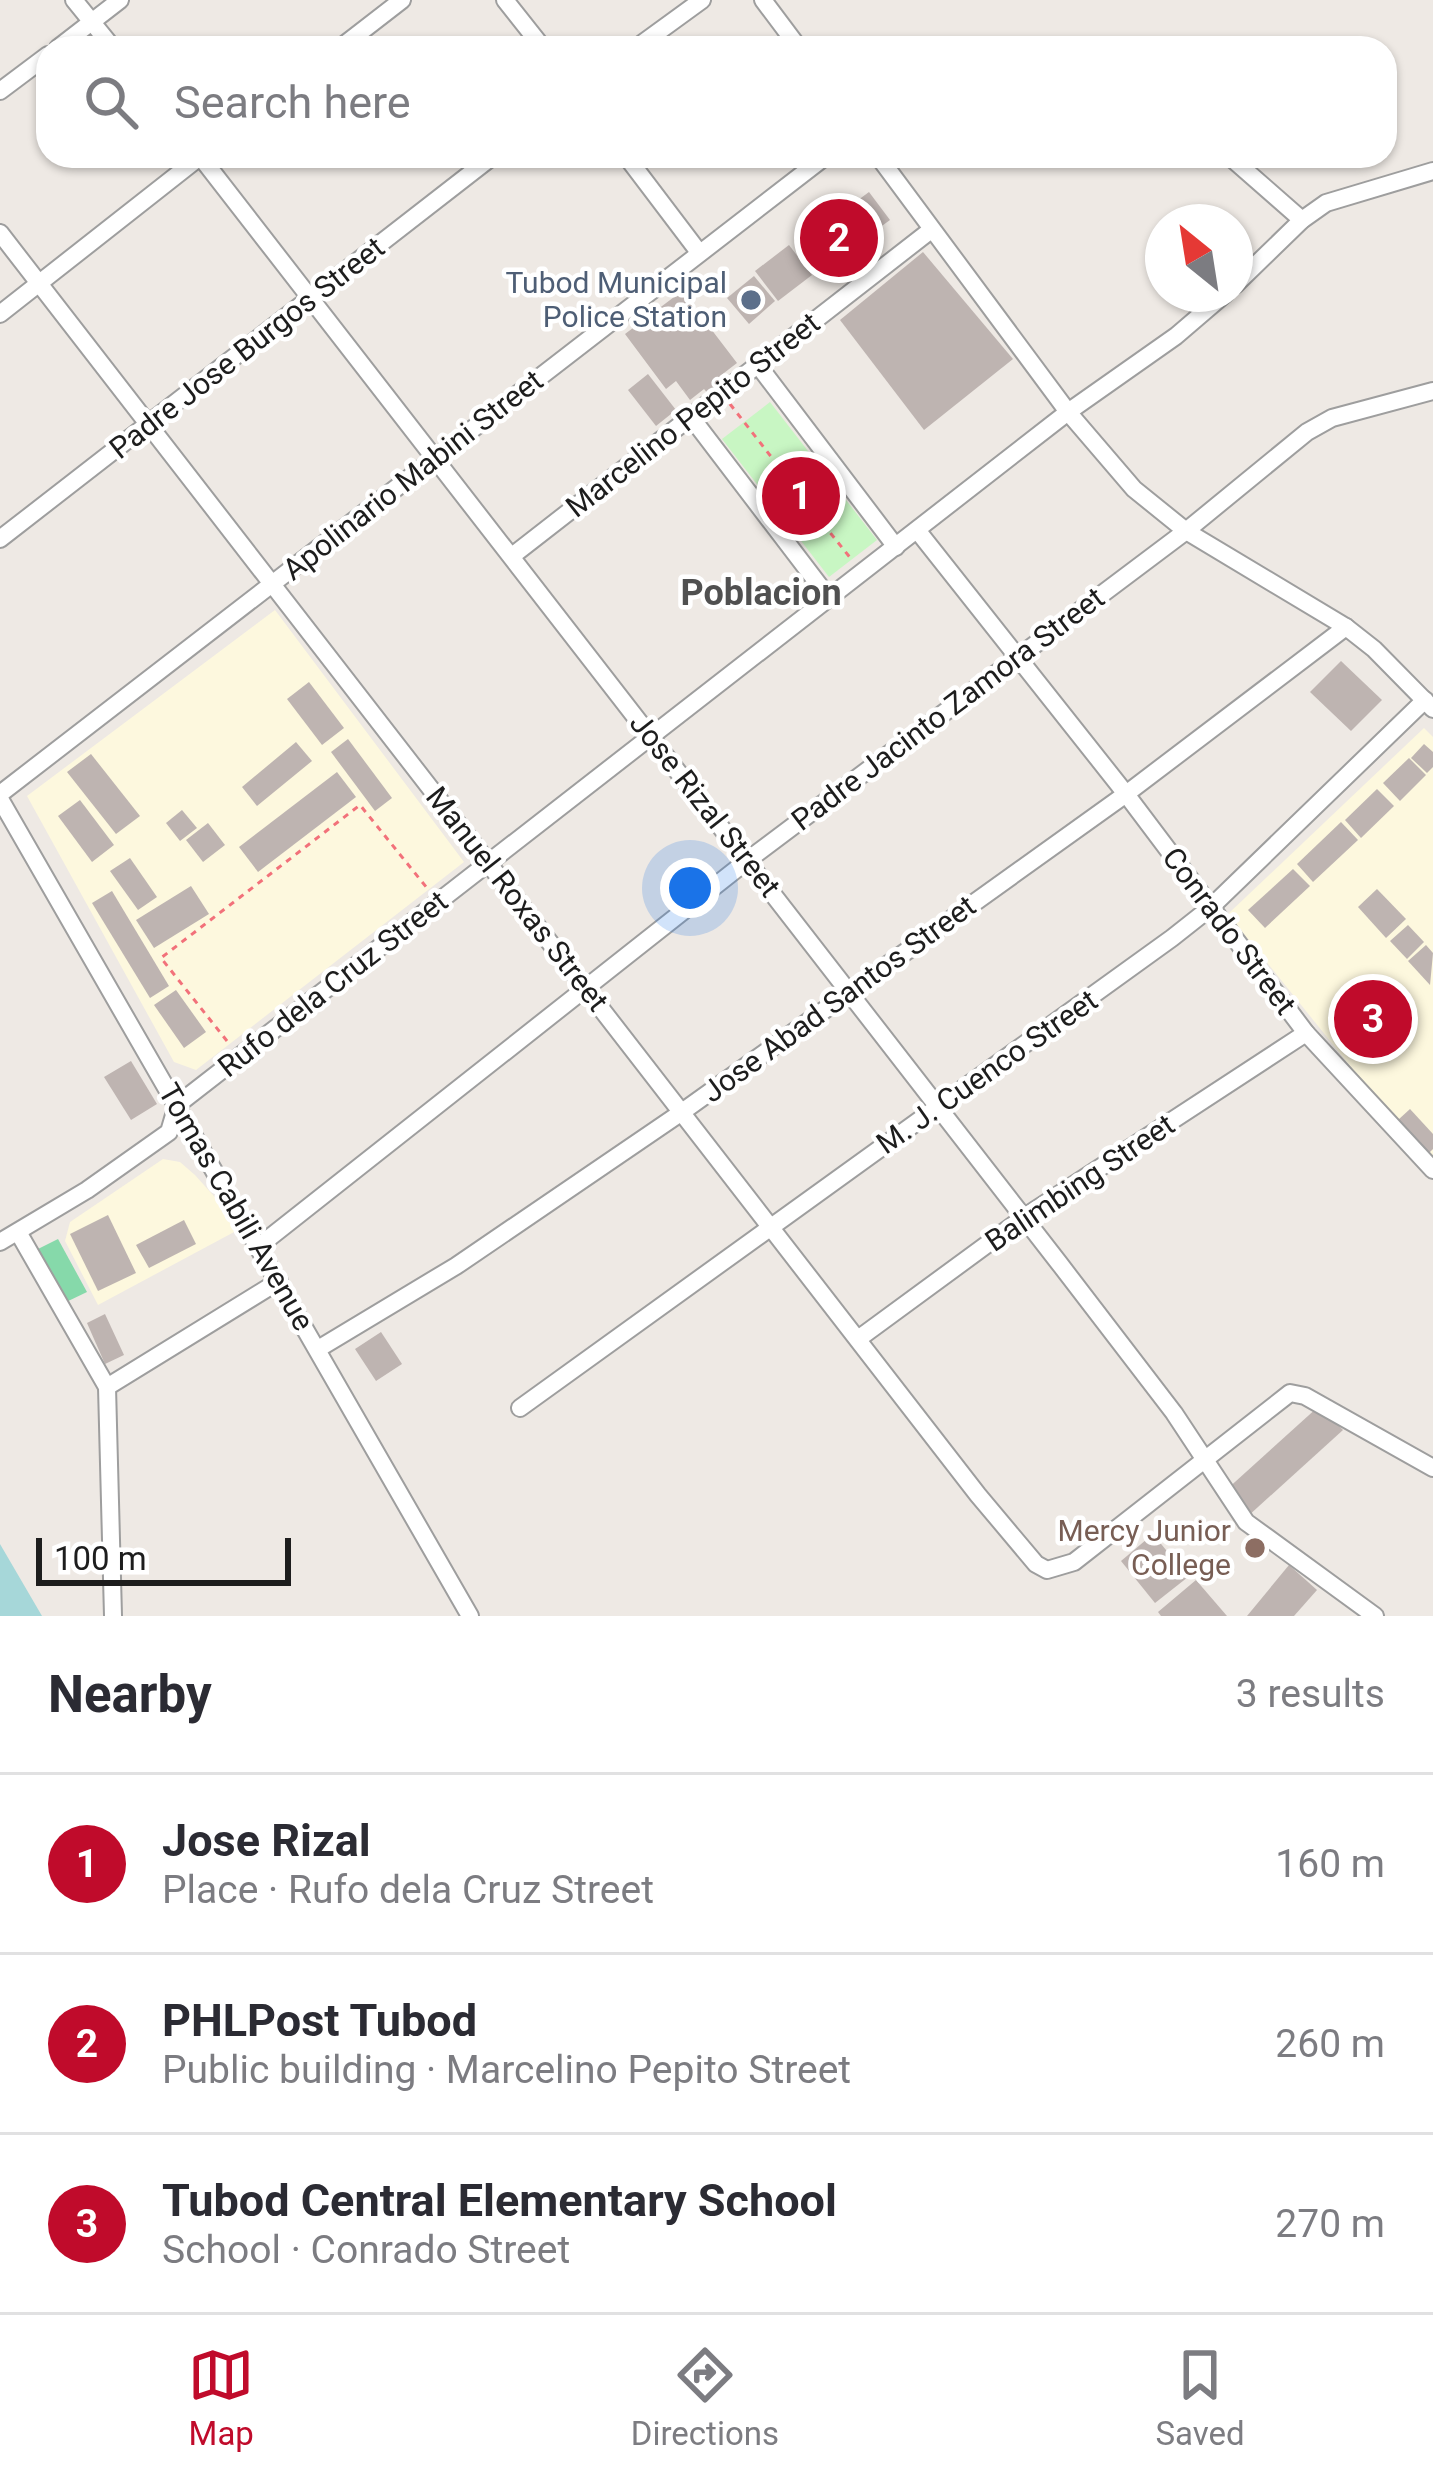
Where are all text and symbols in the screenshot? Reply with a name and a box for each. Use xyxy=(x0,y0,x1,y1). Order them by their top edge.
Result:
search box xyxy=(36,36,1397,168)
icon: search xyxy=(78,69,144,135)
text: Search here xyxy=(174,76,411,129)
pin: 2 xyxy=(800,193,878,283)
north arrow xyxy=(1145,204,1253,312)
street label: Padre Jose Burgos Street xyxy=(102,229,391,466)
place label: Tubod Municipal Police Station xyxy=(506,265,727,334)
marker: Tubod Municipal Police Station xyxy=(738,287,764,313)
street label: Marcelino Pepito Street xyxy=(559,305,826,524)
street label: Apolinario Mabini Street xyxy=(276,362,550,587)
pin: 1 xyxy=(762,451,840,541)
district label: Poblacion xyxy=(680,572,842,614)
street label: Padre Jacinto Zamora Street xyxy=(785,580,1111,838)
street label: Jose Rizal Street xyxy=(623,706,788,903)
street label: Manuel Roxas Street xyxy=(419,780,616,1018)
street label: Conrado Street xyxy=(1155,840,1303,1021)
your location xyxy=(660,858,720,918)
street label: Rufo dela Cruz Street xyxy=(211,883,454,1084)
street label: Jose Abad Santos Street xyxy=(695,888,982,1109)
pin: 3 xyxy=(1334,974,1412,1064)
street label: M. J. Cuenco Street xyxy=(870,982,1104,1161)
street label: Tomas Cabili Avenue xyxy=(151,1077,321,1336)
street label: Balimbing Street xyxy=(979,1107,1181,1259)
place label: Mercy Junior College xyxy=(1057,1513,1231,1582)
scale bar xyxy=(36,1532,291,1585)
marker: Mercy Junior College xyxy=(1242,1535,1268,1561)
text: 100 m xyxy=(54,1539,147,1578)
text: Nearby xyxy=(48,1665,212,1724)
text: 3 results xyxy=(1236,1671,1385,1717)
text: Jose Rizal xyxy=(162,1814,371,1867)
text: 1 xyxy=(76,1841,98,1887)
text: 160 m xyxy=(1275,1841,1385,1887)
text: Place · Rufo dela Cruz Street xyxy=(162,1867,654,1913)
text: PHLPost Tubod xyxy=(162,1994,477,2047)
text: 2 xyxy=(76,2021,98,2067)
text: 260 m xyxy=(1275,2021,1385,2067)
text: Public building · Marcelino Pepito Street xyxy=(162,2047,851,2093)
text: Tubod Central Elementary School xyxy=(162,2174,837,2227)
text: 3 xyxy=(76,2201,98,2247)
text: 270 m xyxy=(1275,2201,1385,2247)
text: School · Conrado Street xyxy=(162,2227,570,2273)
tab: Map xyxy=(188,2342,254,2453)
tab: Directions xyxy=(631,2342,779,2453)
tab: Saved xyxy=(1156,2342,1245,2453)

